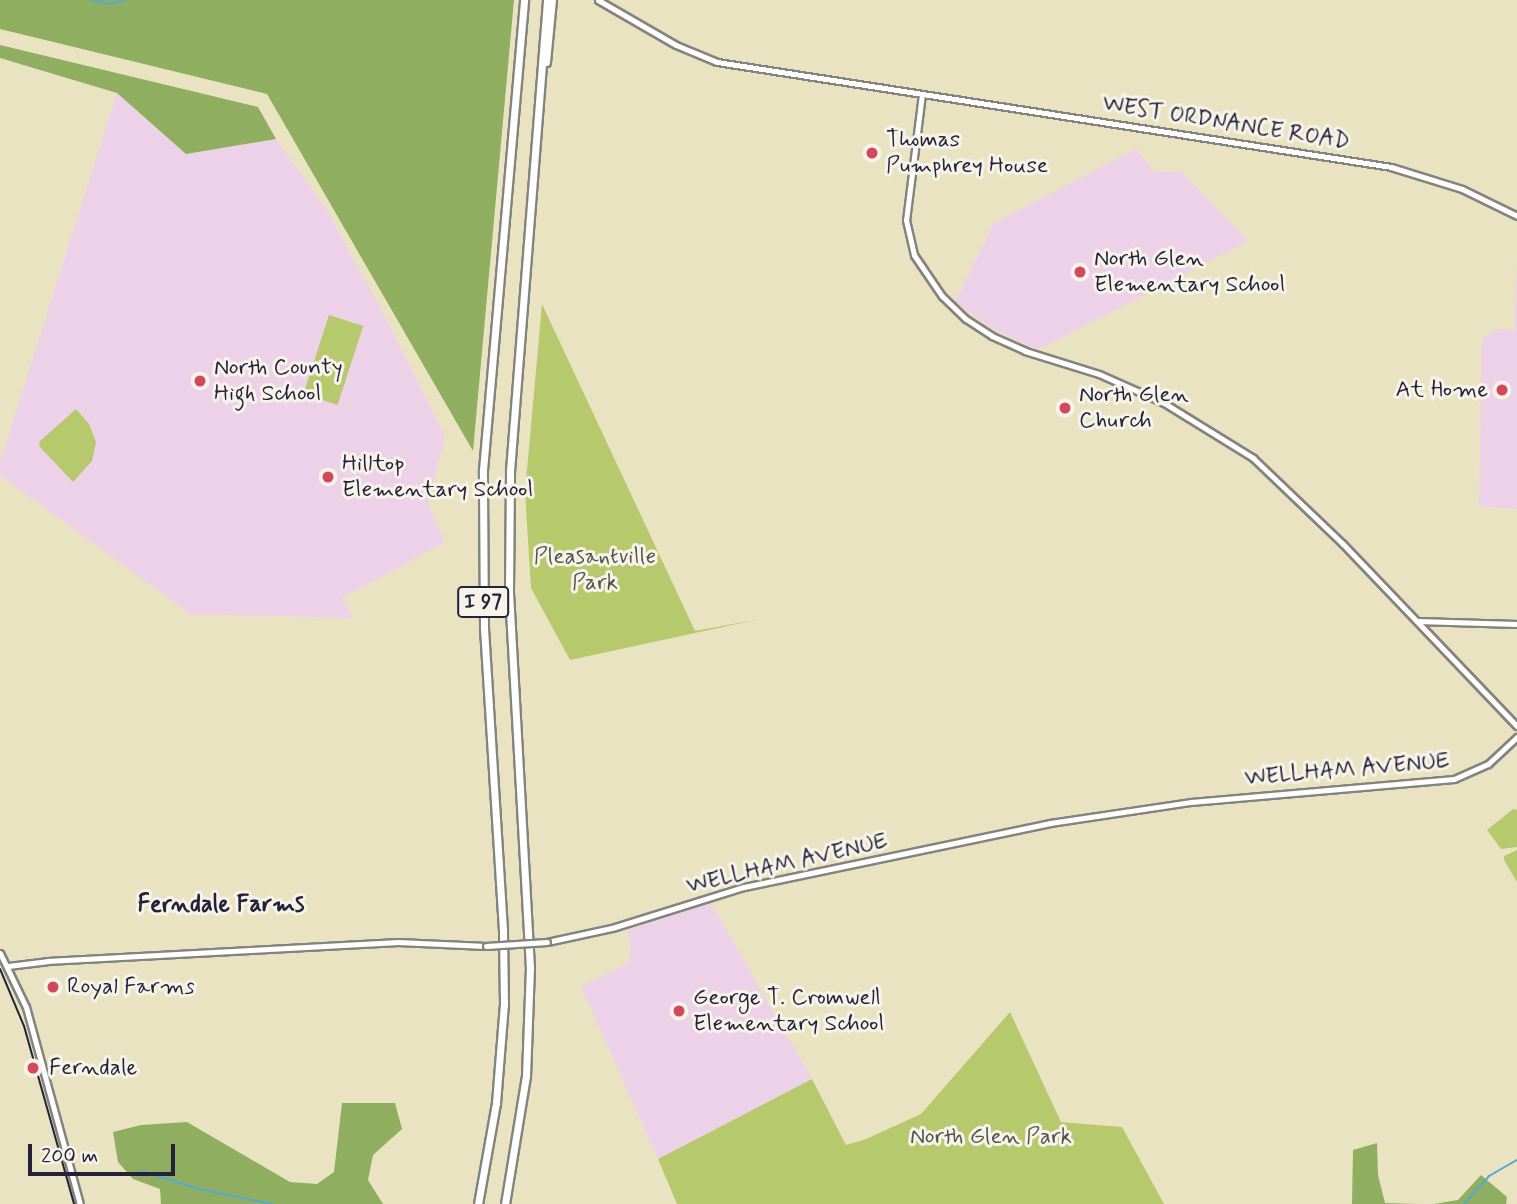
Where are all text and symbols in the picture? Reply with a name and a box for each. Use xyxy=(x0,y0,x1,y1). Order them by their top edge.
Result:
street label: WEST ORDNANCE ROAD xyxy=(1102,90,1350,156)
place label: Thomas Pumphrey House xyxy=(886,126,1043,180)
marker: Thomas Pumphrey House xyxy=(864,145,880,161)
place label: North Glen Elementary School xyxy=(1094,245,1285,299)
marker: North Glen Elementary School xyxy=(1072,264,1088,280)
place label: North County High School xyxy=(214,354,343,408)
marker: North County High School xyxy=(192,373,208,389)
place label: At Home xyxy=(1396,376,1488,404)
place label: North Glen Church xyxy=(1079,381,1189,435)
marker: At Home xyxy=(1494,382,1510,398)
marker: North Glen Church xyxy=(1057,400,1073,416)
place label: Hilltop Elementary School xyxy=(342,450,533,504)
marker: Hilltop Elementary School xyxy=(320,469,336,485)
park label: Pleasantville Park xyxy=(534,543,656,597)
road number: I 97 xyxy=(457,584,509,620)
street label: WELLHAM AVENUE xyxy=(1243,747,1451,793)
street label: WELLHAM AVENUE xyxy=(683,827,891,901)
district label: Ferndale Farms xyxy=(136,891,306,919)
place label: Royal Farms xyxy=(67,973,192,1001)
marker: Royal Farms xyxy=(45,979,61,995)
place label: George T. Cromwell Elementary School xyxy=(693,984,884,1038)
marker: George T. Cromwell Elementary School xyxy=(671,1003,687,1019)
place label: Ferndale xyxy=(49,1054,137,1082)
marker: Ferndale xyxy=(23,1058,43,1078)
park label: North Glen Park xyxy=(910,1123,1072,1151)
scale bar xyxy=(32,1130,178,1174)
text: 200 m xyxy=(41,1142,98,1170)

